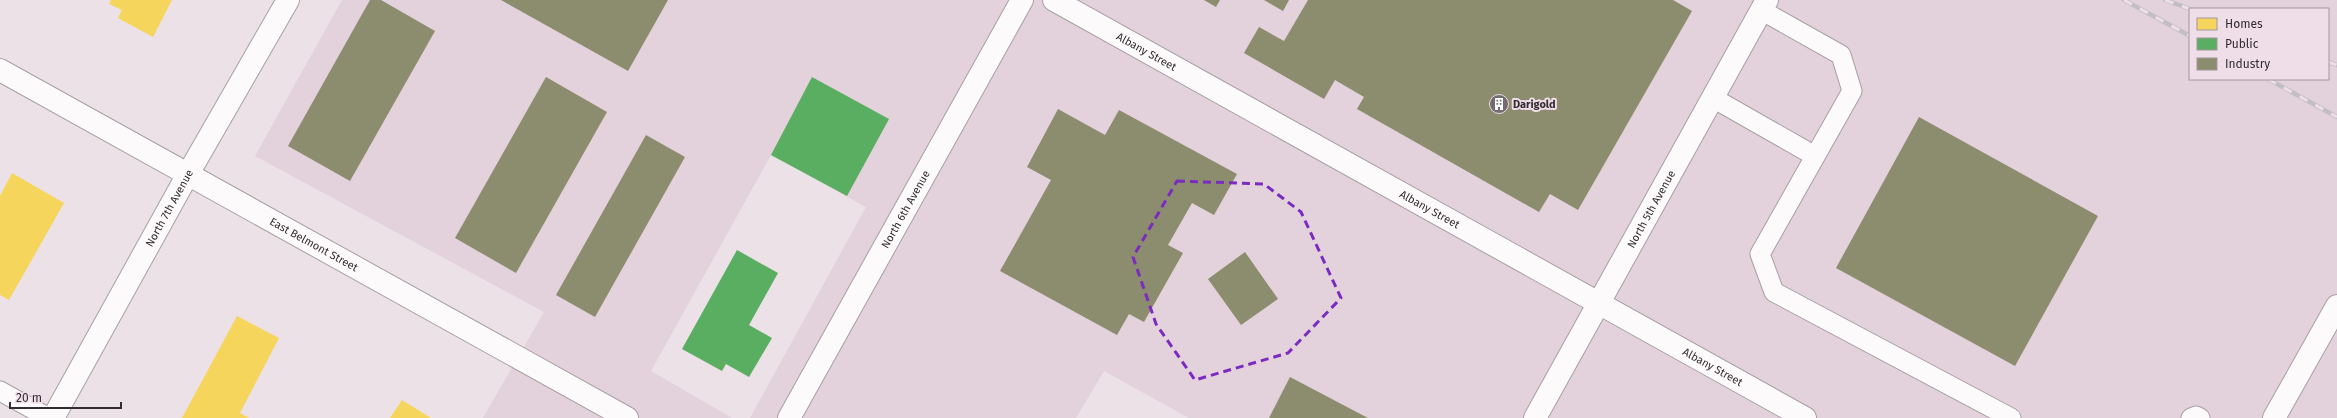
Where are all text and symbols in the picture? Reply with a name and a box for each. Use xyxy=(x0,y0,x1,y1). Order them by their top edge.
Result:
legend xyxy=(2189,8,2329,80)
text: Homes xyxy=(2225,17,2263,31)
street label: Albany Street xyxy=(1114,30,1179,73)
text: Public xyxy=(2225,37,2259,51)
text: Industry xyxy=(2225,57,2270,71)
building icon: Darigold xyxy=(1488,93,1510,115)
place label: Darigold xyxy=(1513,98,1556,111)
street label: North 7th Avenue xyxy=(143,167,196,249)
street label: North 6th Avenue xyxy=(878,168,932,251)
street label: North 5th Avenue xyxy=(1624,168,1678,250)
street label: Albany Street xyxy=(1397,187,1462,231)
street label: East Belmont Street xyxy=(268,215,360,274)
street label: Albany Street xyxy=(1681,345,1745,389)
scale bar xyxy=(10,384,121,410)
text: 20 m xyxy=(16,391,42,405)

